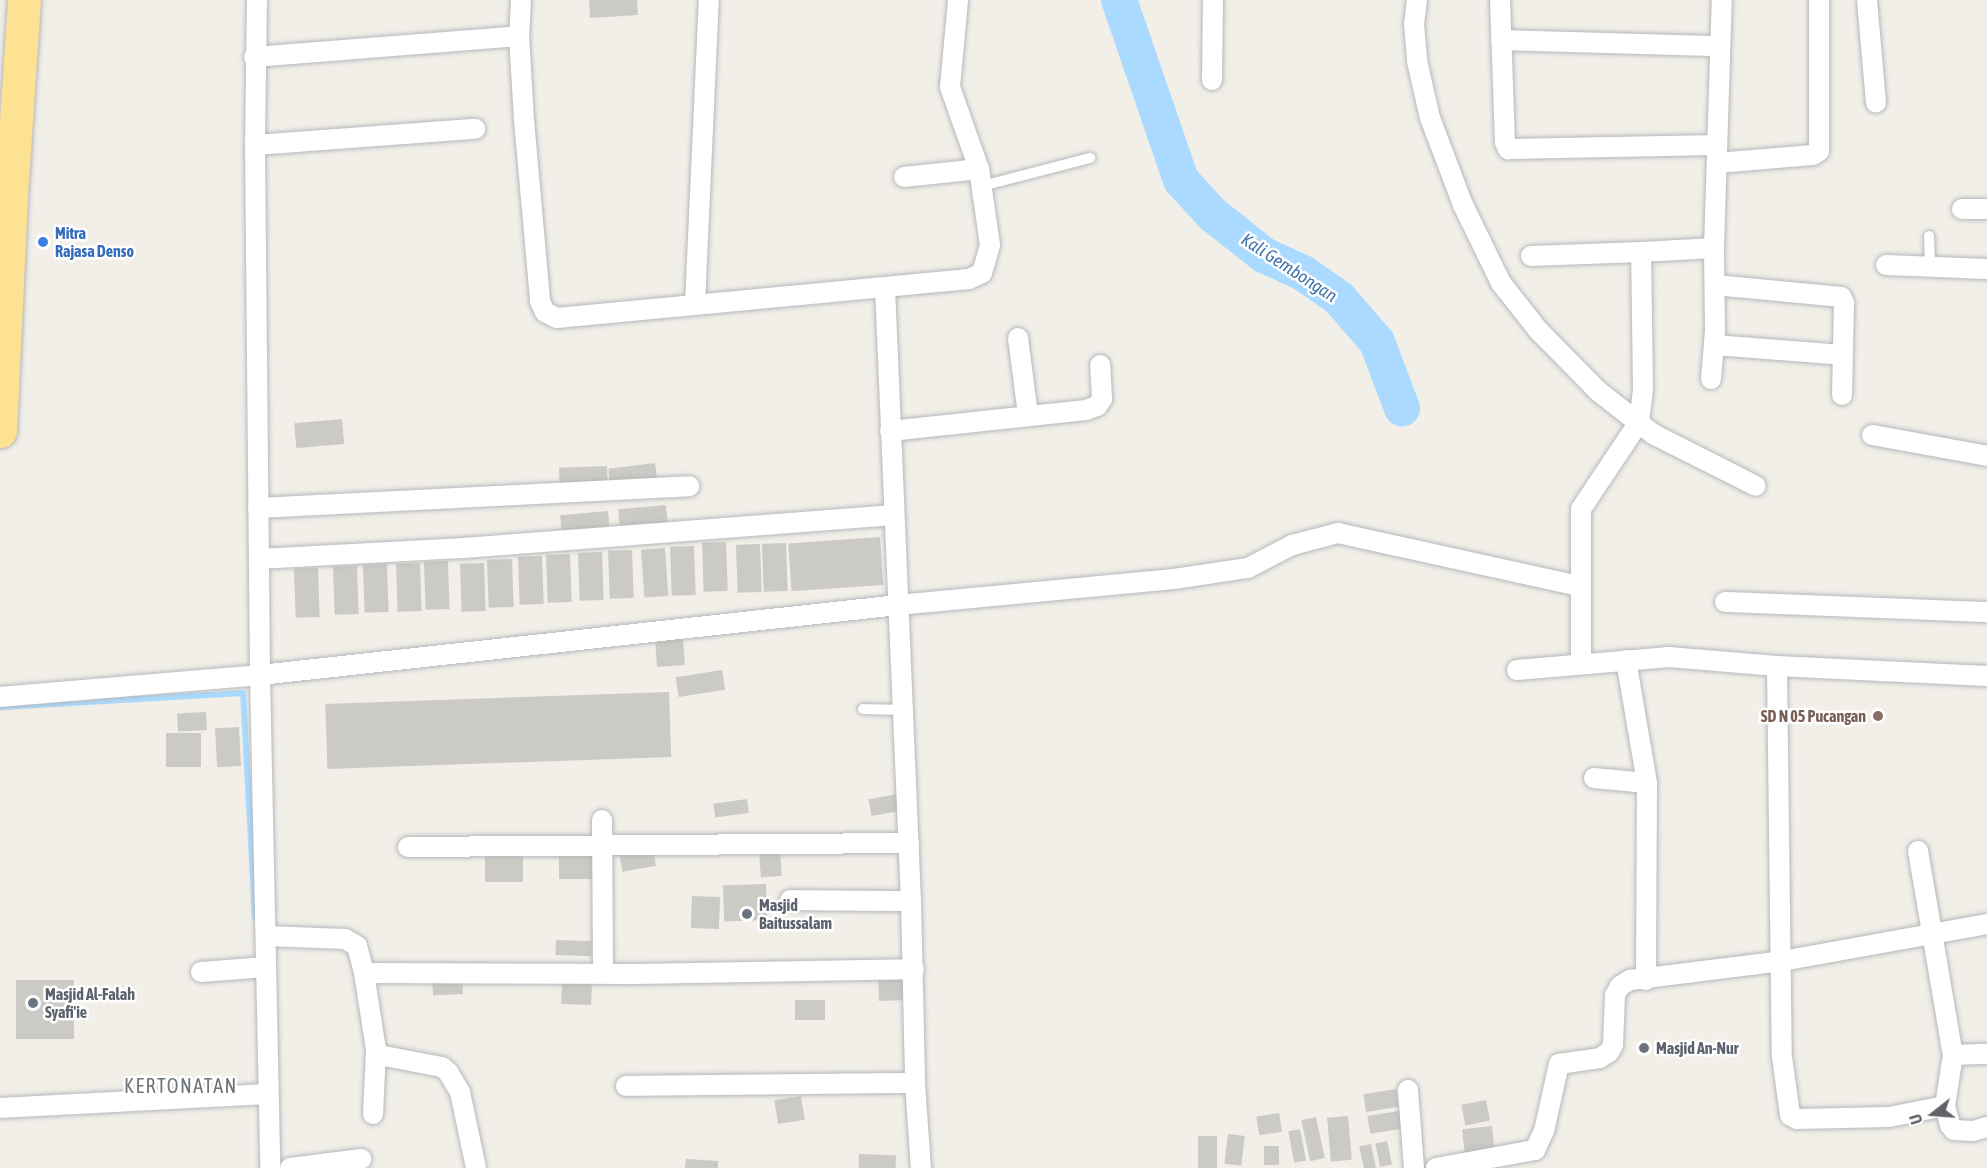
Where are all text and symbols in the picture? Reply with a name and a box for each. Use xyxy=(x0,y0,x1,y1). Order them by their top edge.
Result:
place label: Mitra Rajasa Denso xyxy=(55,223,134,261)
water label: Kali Gembongan xyxy=(1237,229,1341,307)
marker: Mitra Rajasa Denso xyxy=(36,235,50,249)
place label: SD N 05 Pucangan xyxy=(1761,706,1866,726)
marker: SD N 05 Pucangan xyxy=(1871,709,1885,723)
place label: Masjid Baitussalam xyxy=(759,895,832,933)
marker: Masjid Baitussalam xyxy=(740,907,754,921)
place label: Masjid Al-Falah Syafi'ie xyxy=(45,984,135,1022)
marker: Masjid Al-Falah Syafi'ie xyxy=(26,996,40,1010)
place label: Masjid An-Nur xyxy=(1656,1038,1738,1058)
marker: Masjid An-Nur xyxy=(1637,1041,1651,1055)
district label: KERTONATAN xyxy=(124,1073,238,1097)
north arrow xyxy=(1903,1084,1963,1144)
text: U xyxy=(1906,1112,1926,1126)

